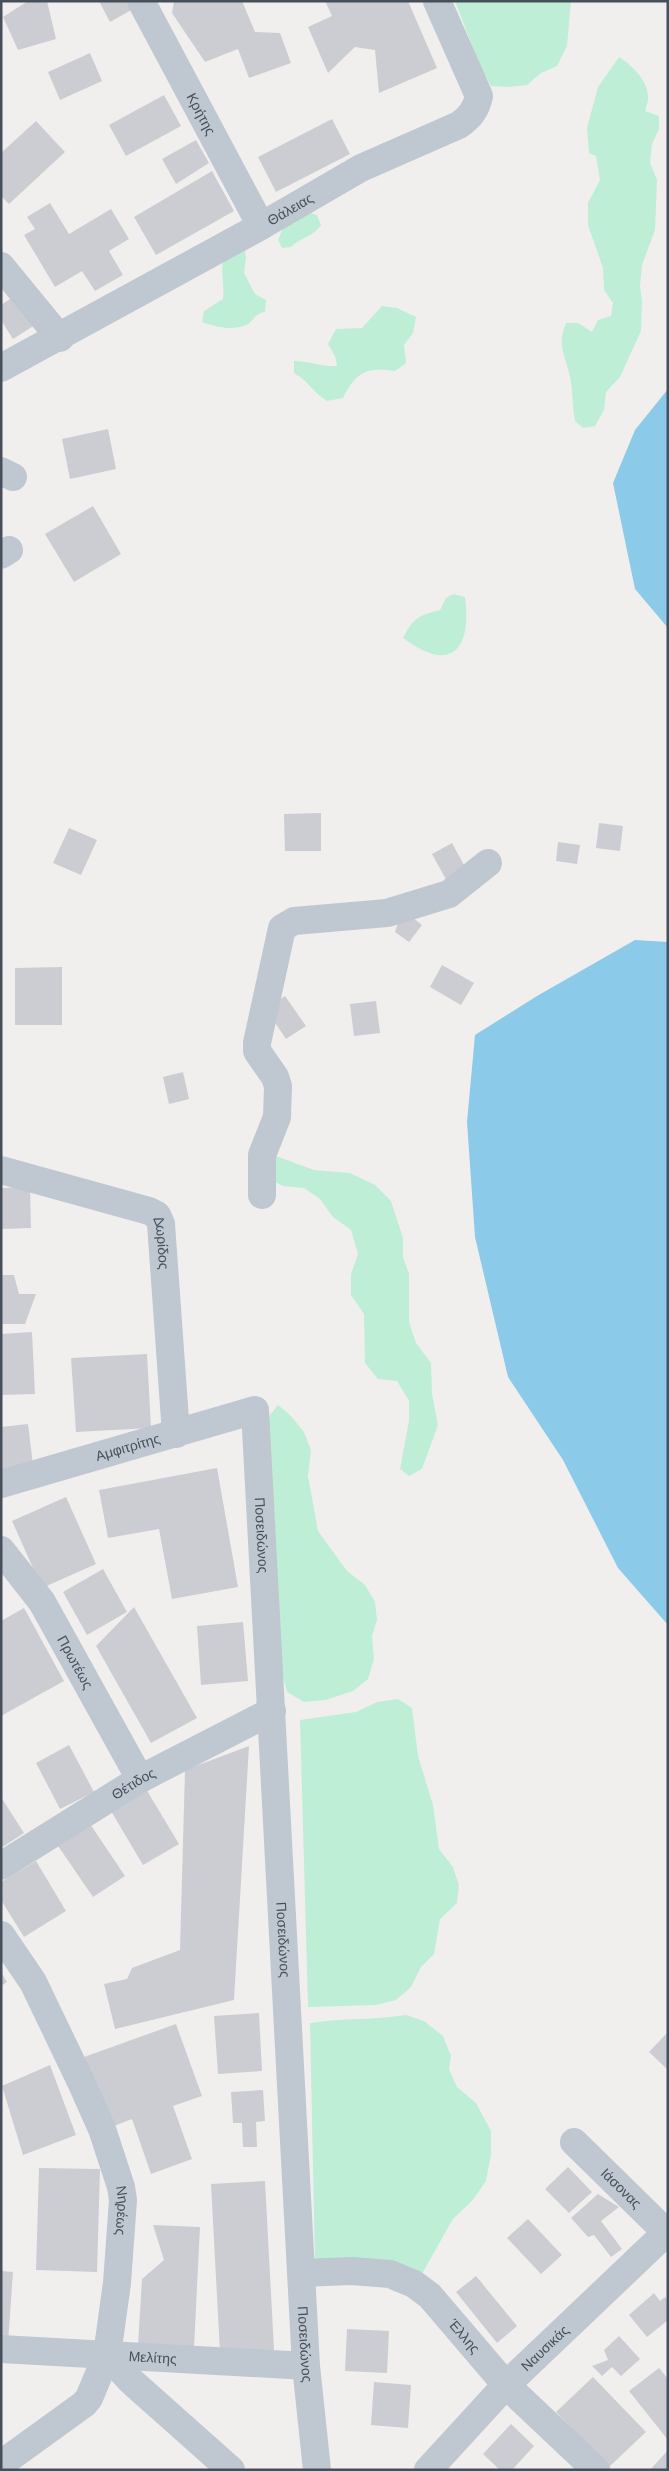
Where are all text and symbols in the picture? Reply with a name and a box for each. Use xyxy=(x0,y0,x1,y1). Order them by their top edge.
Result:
street label: Κρήτης xyxy=(184,90,219,138)
street label: Θάλειας xyxy=(264,189,316,229)
street label: Δωρίδος xyxy=(150,1213,172,1270)
street label: Αμφιτρίτης xyxy=(94,1430,162,1464)
street label: Ποσειδώνος xyxy=(252,1497,272,1574)
street label: Πρωτέως xyxy=(54,1633,97,1692)
street label: Θέτιδος xyxy=(109,1764,158,1803)
street label: Ποσειδώνος xyxy=(273,1901,293,1978)
street label: Ιάσονας xyxy=(598,2165,645,2212)
street label: Νηρέως xyxy=(112,2185,131,2236)
street label: Ποσειδώνος xyxy=(295,2306,316,2383)
street label: Έλλης xyxy=(445,2315,483,2357)
street label: Ναυσικάς xyxy=(518,2322,572,2374)
street label: Μελίτης xyxy=(128,2348,177,2367)

